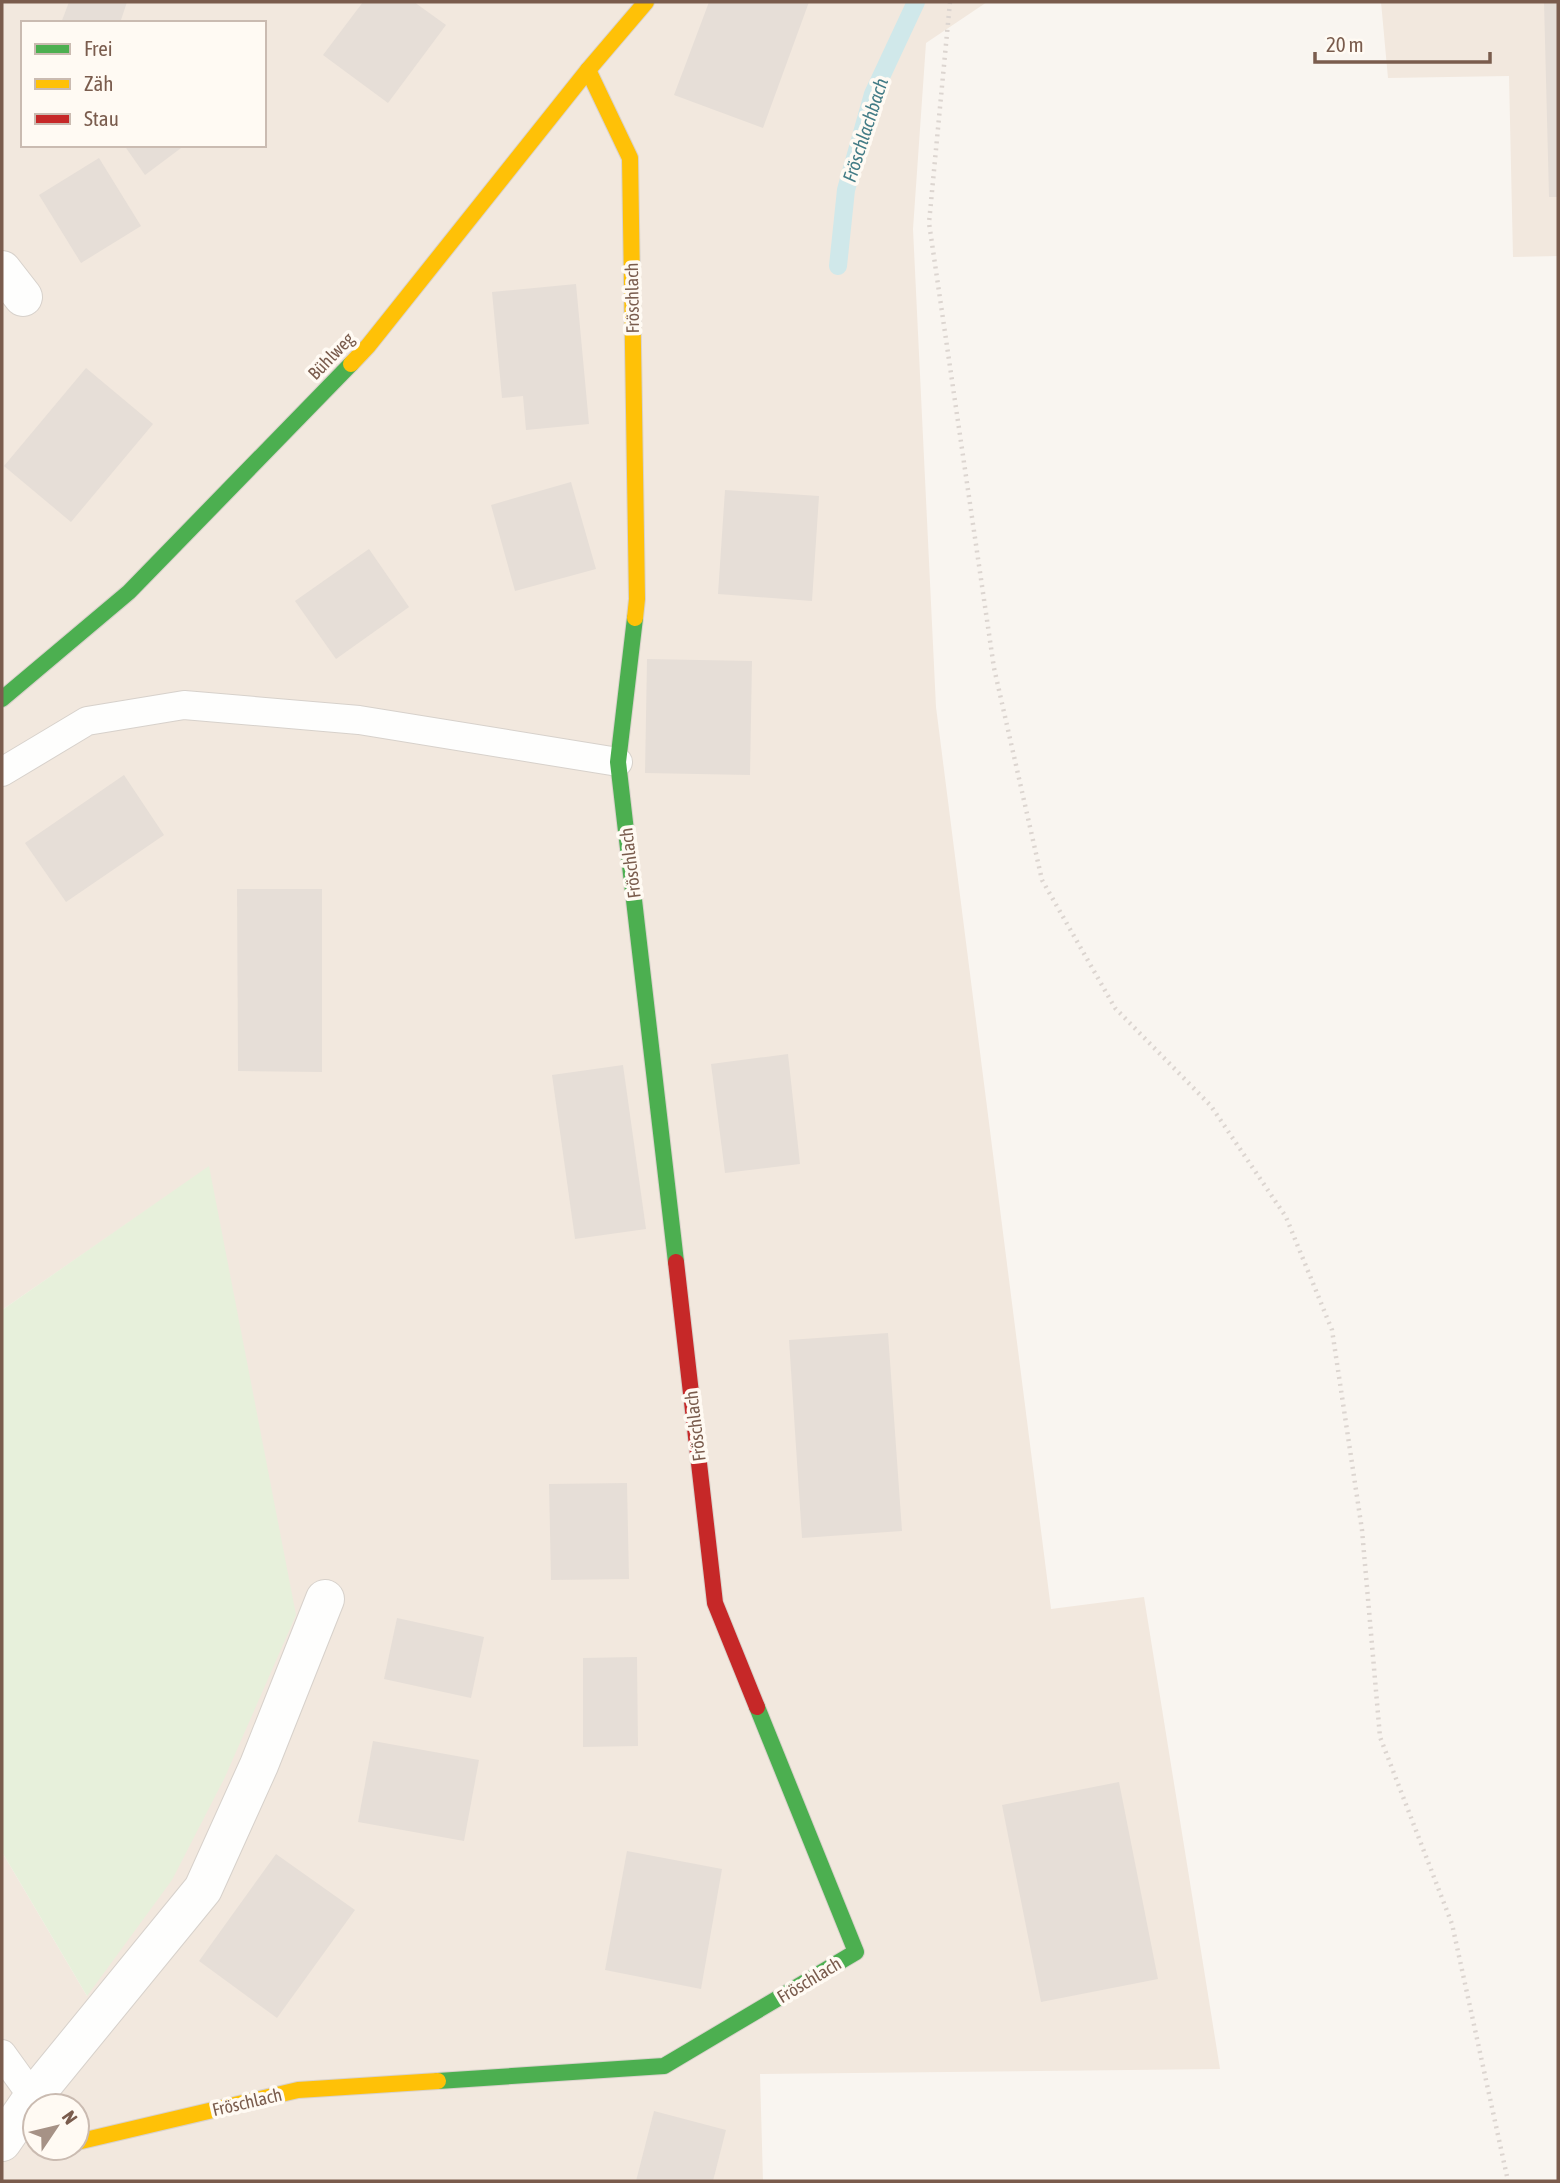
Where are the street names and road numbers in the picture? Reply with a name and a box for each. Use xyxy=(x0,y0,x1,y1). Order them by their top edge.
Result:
street label: Fröschlach xyxy=(621,262,643,334)
street label: Bühlweg xyxy=(304,328,359,384)
street label: Fröschlach xyxy=(615,827,645,899)
street label: Fröschlach xyxy=(680,1390,710,1462)
street label: Fröschlach xyxy=(773,1953,845,2007)
street label: Fröschlach xyxy=(210,2084,284,2120)

